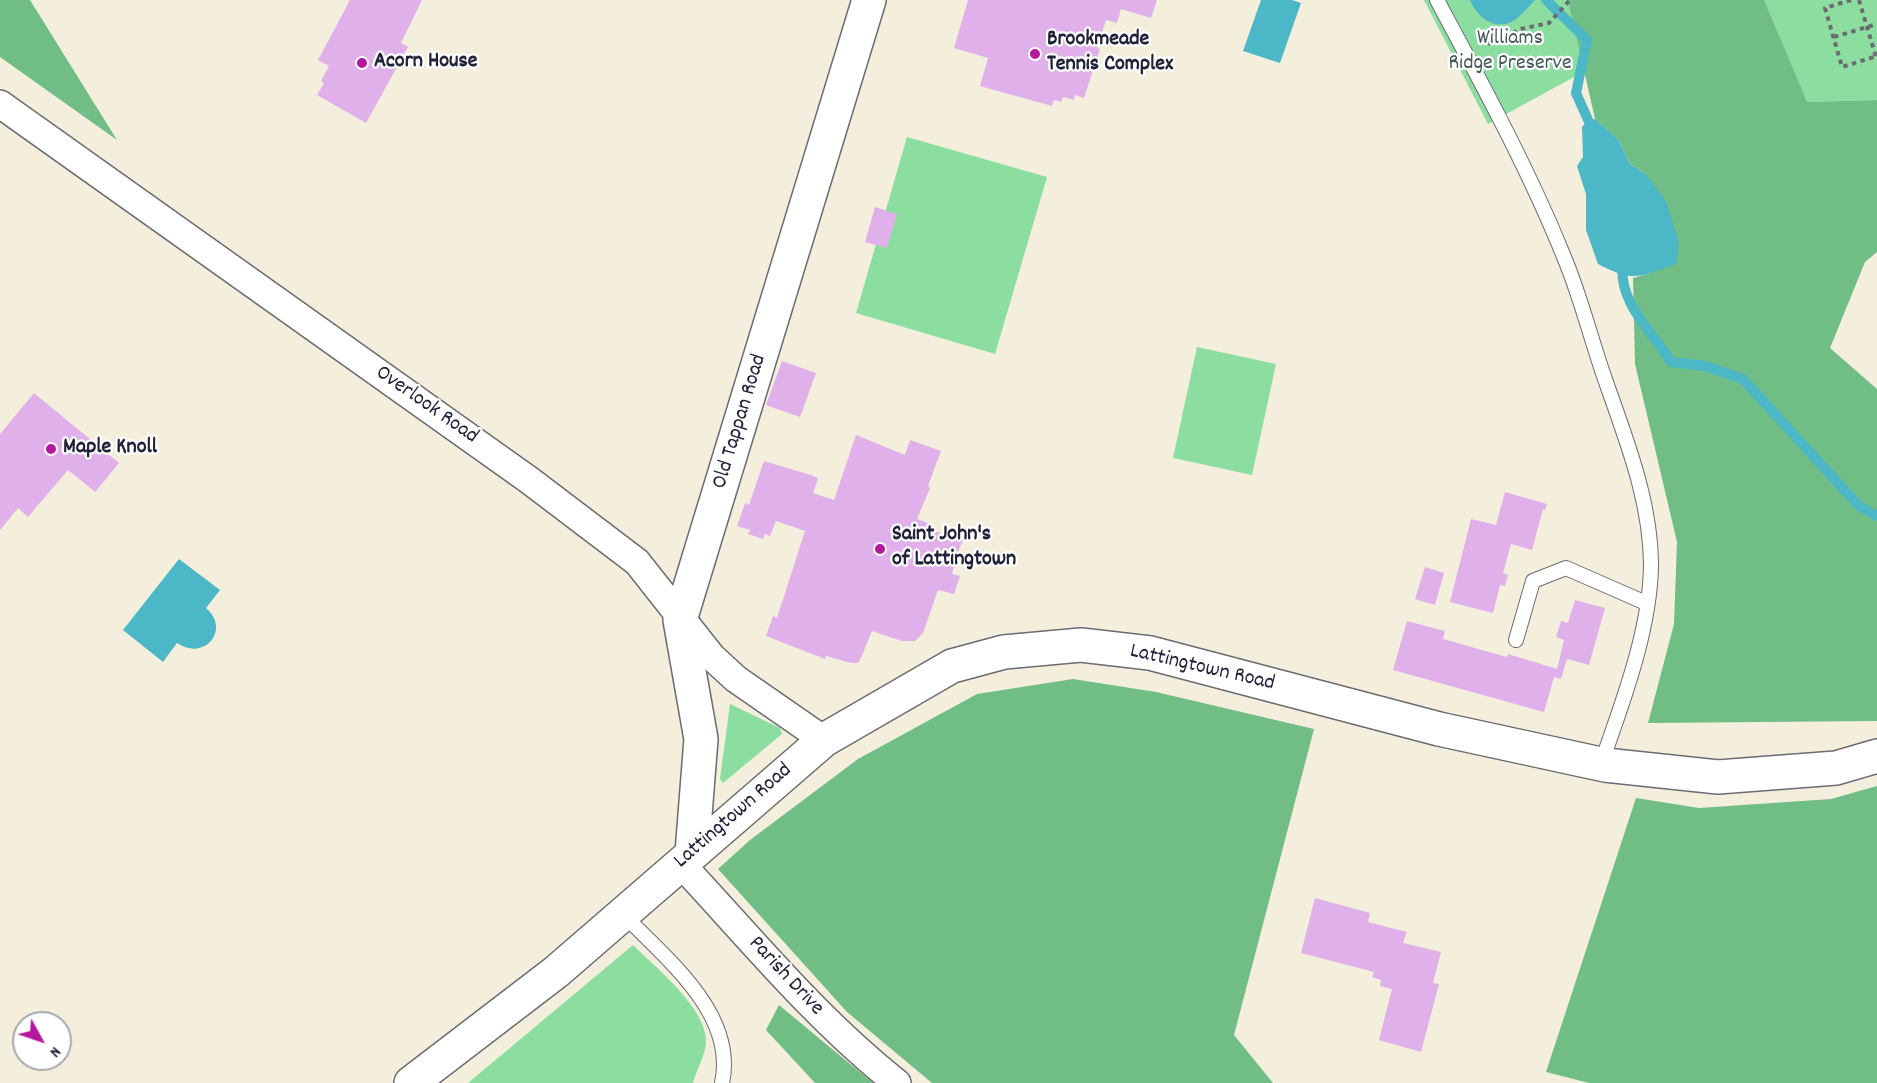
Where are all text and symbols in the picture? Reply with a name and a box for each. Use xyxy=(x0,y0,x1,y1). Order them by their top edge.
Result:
park label: Williams Ridge Preserve xyxy=(1448,27,1572,78)
place label: Brookmeade Tennis Complex xyxy=(1047,28,1173,80)
marker: Brookmeade Tennis Complex xyxy=(1028,47,1042,61)
place label: Acorn House xyxy=(374,50,477,76)
marker: Acorn House xyxy=(355,56,369,70)
street label: Old Tappan Road xyxy=(708,352,774,492)
street label: Overlook Road xyxy=(369,361,483,451)
place label: Maple Knoll xyxy=(63,436,157,462)
marker: Maple Knoll xyxy=(44,442,58,456)
place label: Saint John's of Lattingtown xyxy=(892,523,1016,574)
marker: Saint John's of Lattingtown xyxy=(873,542,887,556)
street label: Lattingtown Road xyxy=(1127,640,1277,698)
street label: Lattingtown Road xyxy=(670,759,798,875)
street label: Parish Drive xyxy=(741,932,829,1022)
north arrow xyxy=(12,1011,72,1071)
text: N xyxy=(43,1041,66,1062)

